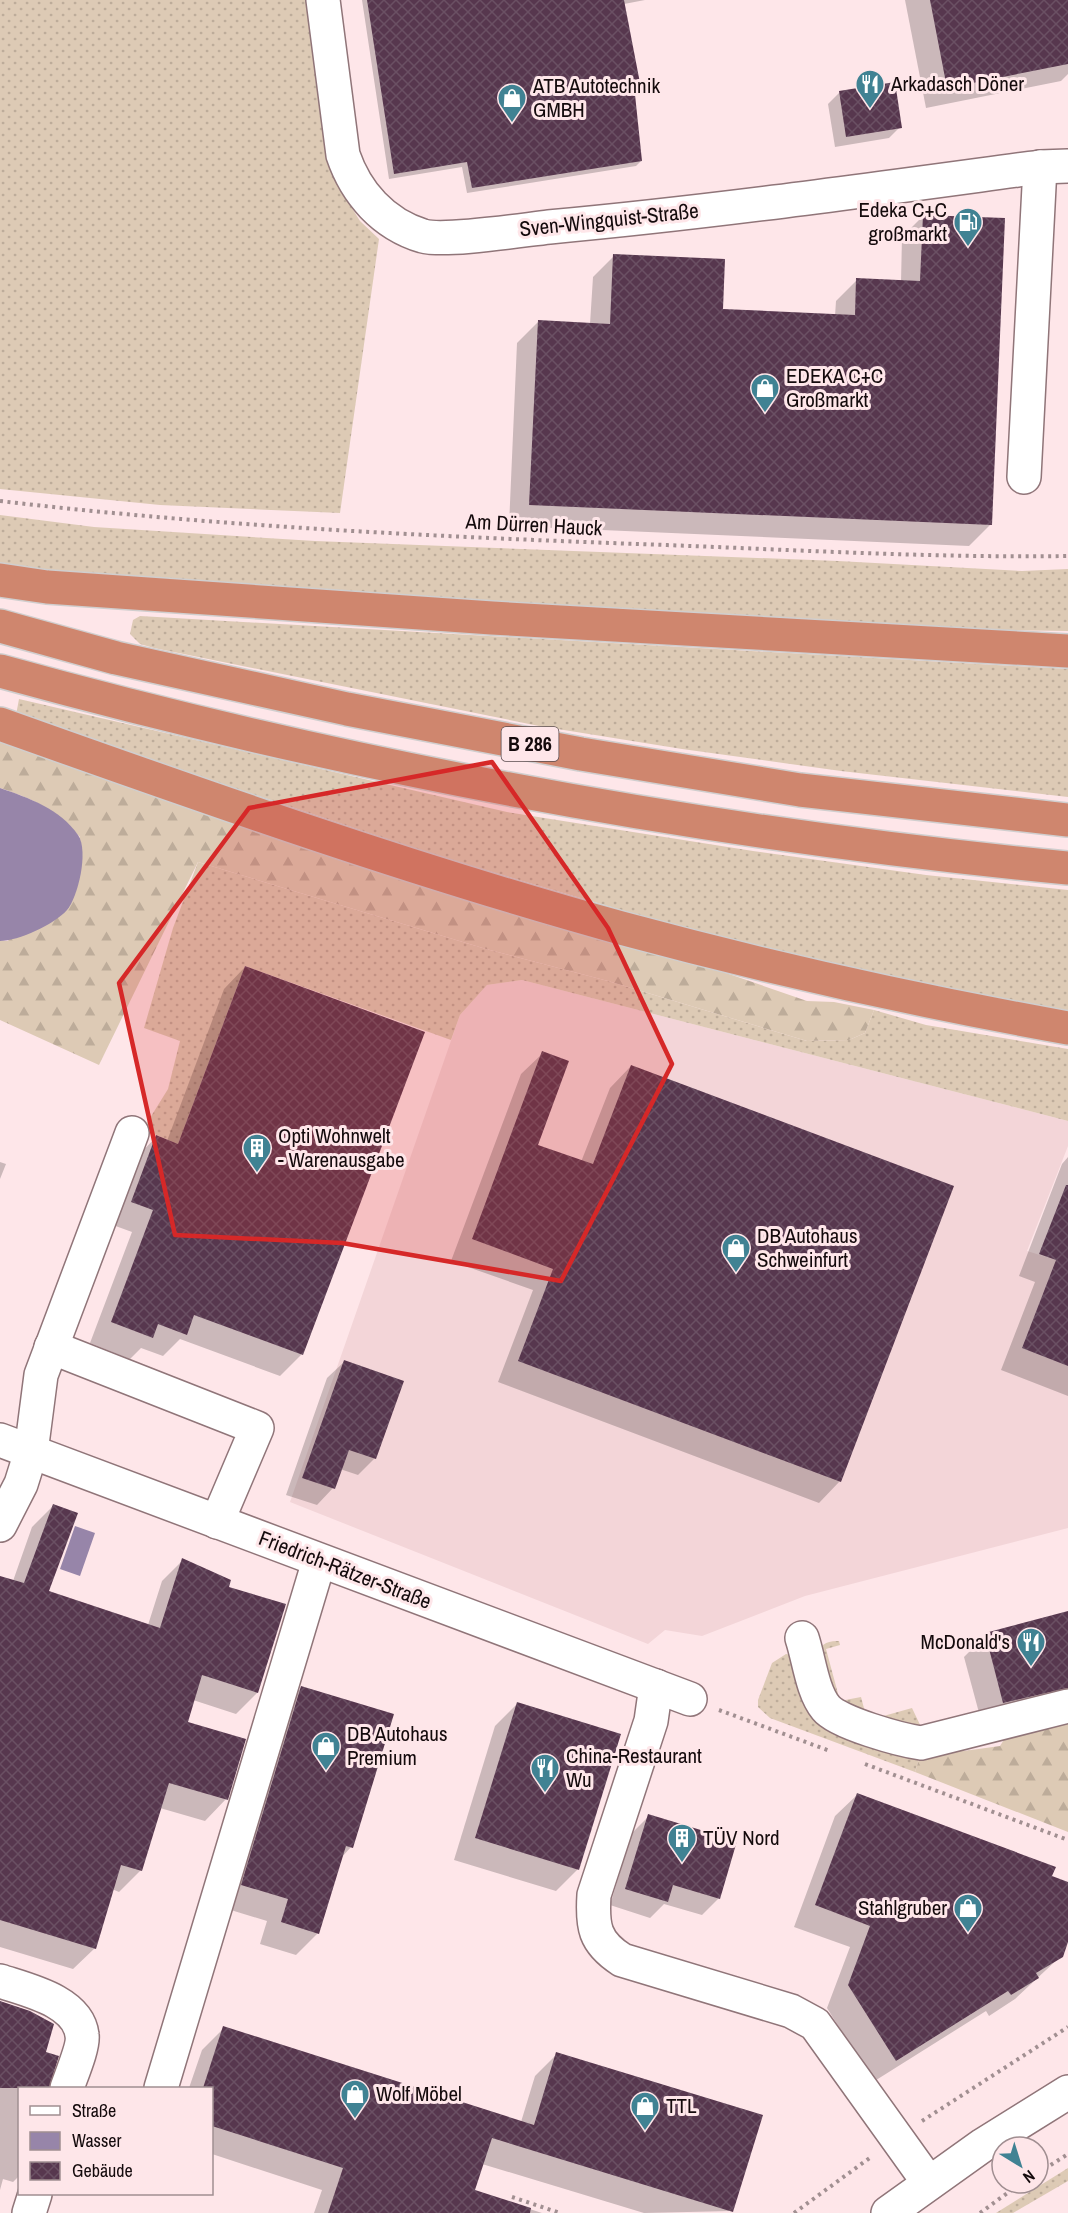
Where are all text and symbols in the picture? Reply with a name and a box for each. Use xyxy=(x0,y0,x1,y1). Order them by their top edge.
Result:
restaurant icon: Arkadasch Döner xyxy=(854,68,886,110)
place label: Arkadasch Döner xyxy=(890,69,1024,98)
place label: ATB Autotechnik GMBH xyxy=(532,71,660,124)
shop icon: ATB Autotechnik GMBH xyxy=(496,82,528,124)
place label: Edeka C+C großmarkt xyxy=(858,195,947,248)
street label: Sven-Wingquist-Straße xyxy=(518,196,700,243)
fuel station icon: Edeka C+C großmarkt xyxy=(952,206,984,248)
place label: EDEKA C+C Großmarkt xyxy=(786,361,883,414)
shop icon: EDEKA C+C Großmarkt xyxy=(749,372,781,414)
street label: Am Dürren Hauck xyxy=(464,506,603,543)
road number: B 286 xyxy=(502,727,558,761)
place label: Opti Wohnwelt - Warenausgabe xyxy=(278,1121,405,1174)
building icon: Opti Wohnwelt - Warenausgabe xyxy=(241,1132,273,1174)
place label: DB Autohaus Schweinfurt xyxy=(757,1221,858,1274)
shop icon: DB Autohaus Schweinfurt xyxy=(720,1232,752,1274)
street label: Friedrich-Rätzer-Straße xyxy=(255,1523,436,1616)
restaurant icon: McDonald's xyxy=(1015,1626,1047,1668)
place label: McDonald's xyxy=(921,1627,1010,1656)
place label: DB Autohaus Premium xyxy=(347,1719,448,1772)
shop icon: DB Autohaus Premium xyxy=(310,1730,342,1772)
place label: China-Restaurant Wu xyxy=(566,1741,702,1794)
restaurant icon: China-Restaurant Wu xyxy=(529,1752,561,1794)
building icon: TÜV Nord xyxy=(666,1822,698,1864)
place label: TÜV Nord xyxy=(703,1823,780,1852)
shop icon: Stahlgruber xyxy=(952,1892,984,1934)
place label: Stahlgruber xyxy=(858,1893,947,1922)
shop icon: Wolf Möbel xyxy=(339,2078,371,2120)
place label: Wolf Möbel xyxy=(376,2079,462,2108)
legend xyxy=(18,2087,213,2195)
shop icon: TTL xyxy=(629,2090,661,2132)
place label: TTL xyxy=(666,2091,697,2120)
text: Straße xyxy=(72,2098,116,2123)
text: Wasser xyxy=(72,2128,122,2153)
north arrow xyxy=(990,2135,1050,2195)
text: Gebäude xyxy=(72,2158,133,2183)
text: N xyxy=(1019,2165,1040,2188)

